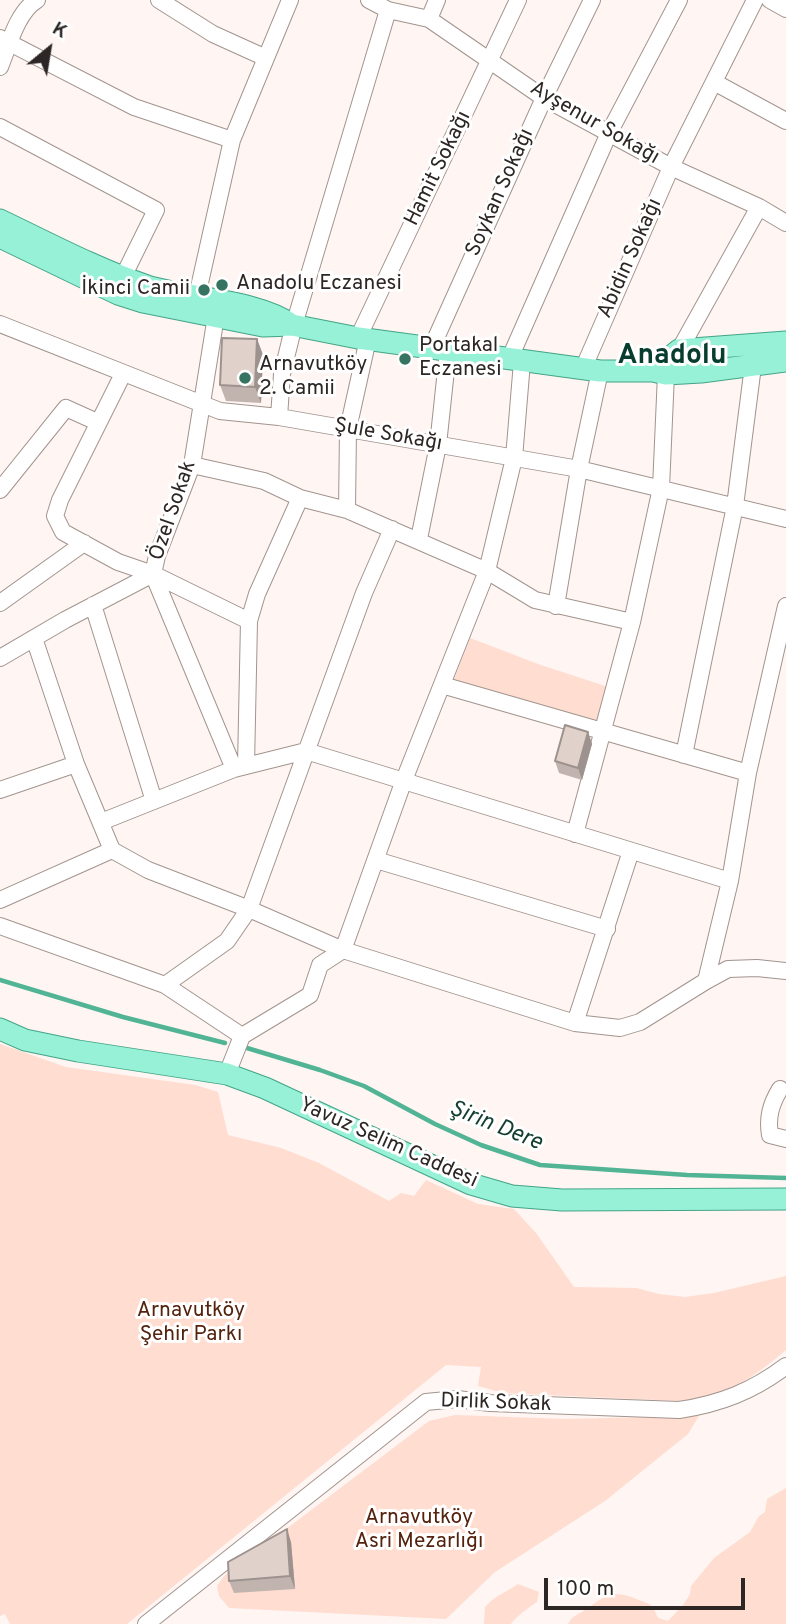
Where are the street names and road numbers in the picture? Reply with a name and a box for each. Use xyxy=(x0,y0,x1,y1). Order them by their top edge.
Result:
street label: Ayşenur Sokağı xyxy=(525,77,663,171)
street label: Hamit Sokağı xyxy=(400,107,478,231)
street label: Soykan Sokağı xyxy=(462,125,540,261)
street label: Abidin Sokağı xyxy=(593,195,669,323)
street label: Şule Sokağı xyxy=(332,414,444,458)
street label: Özel Sokak xyxy=(145,458,203,564)
street label: Yavuz Selim Caddesi xyxy=(295,1093,481,1195)
street label: Dirlik Sokak xyxy=(440,1389,552,1419)

